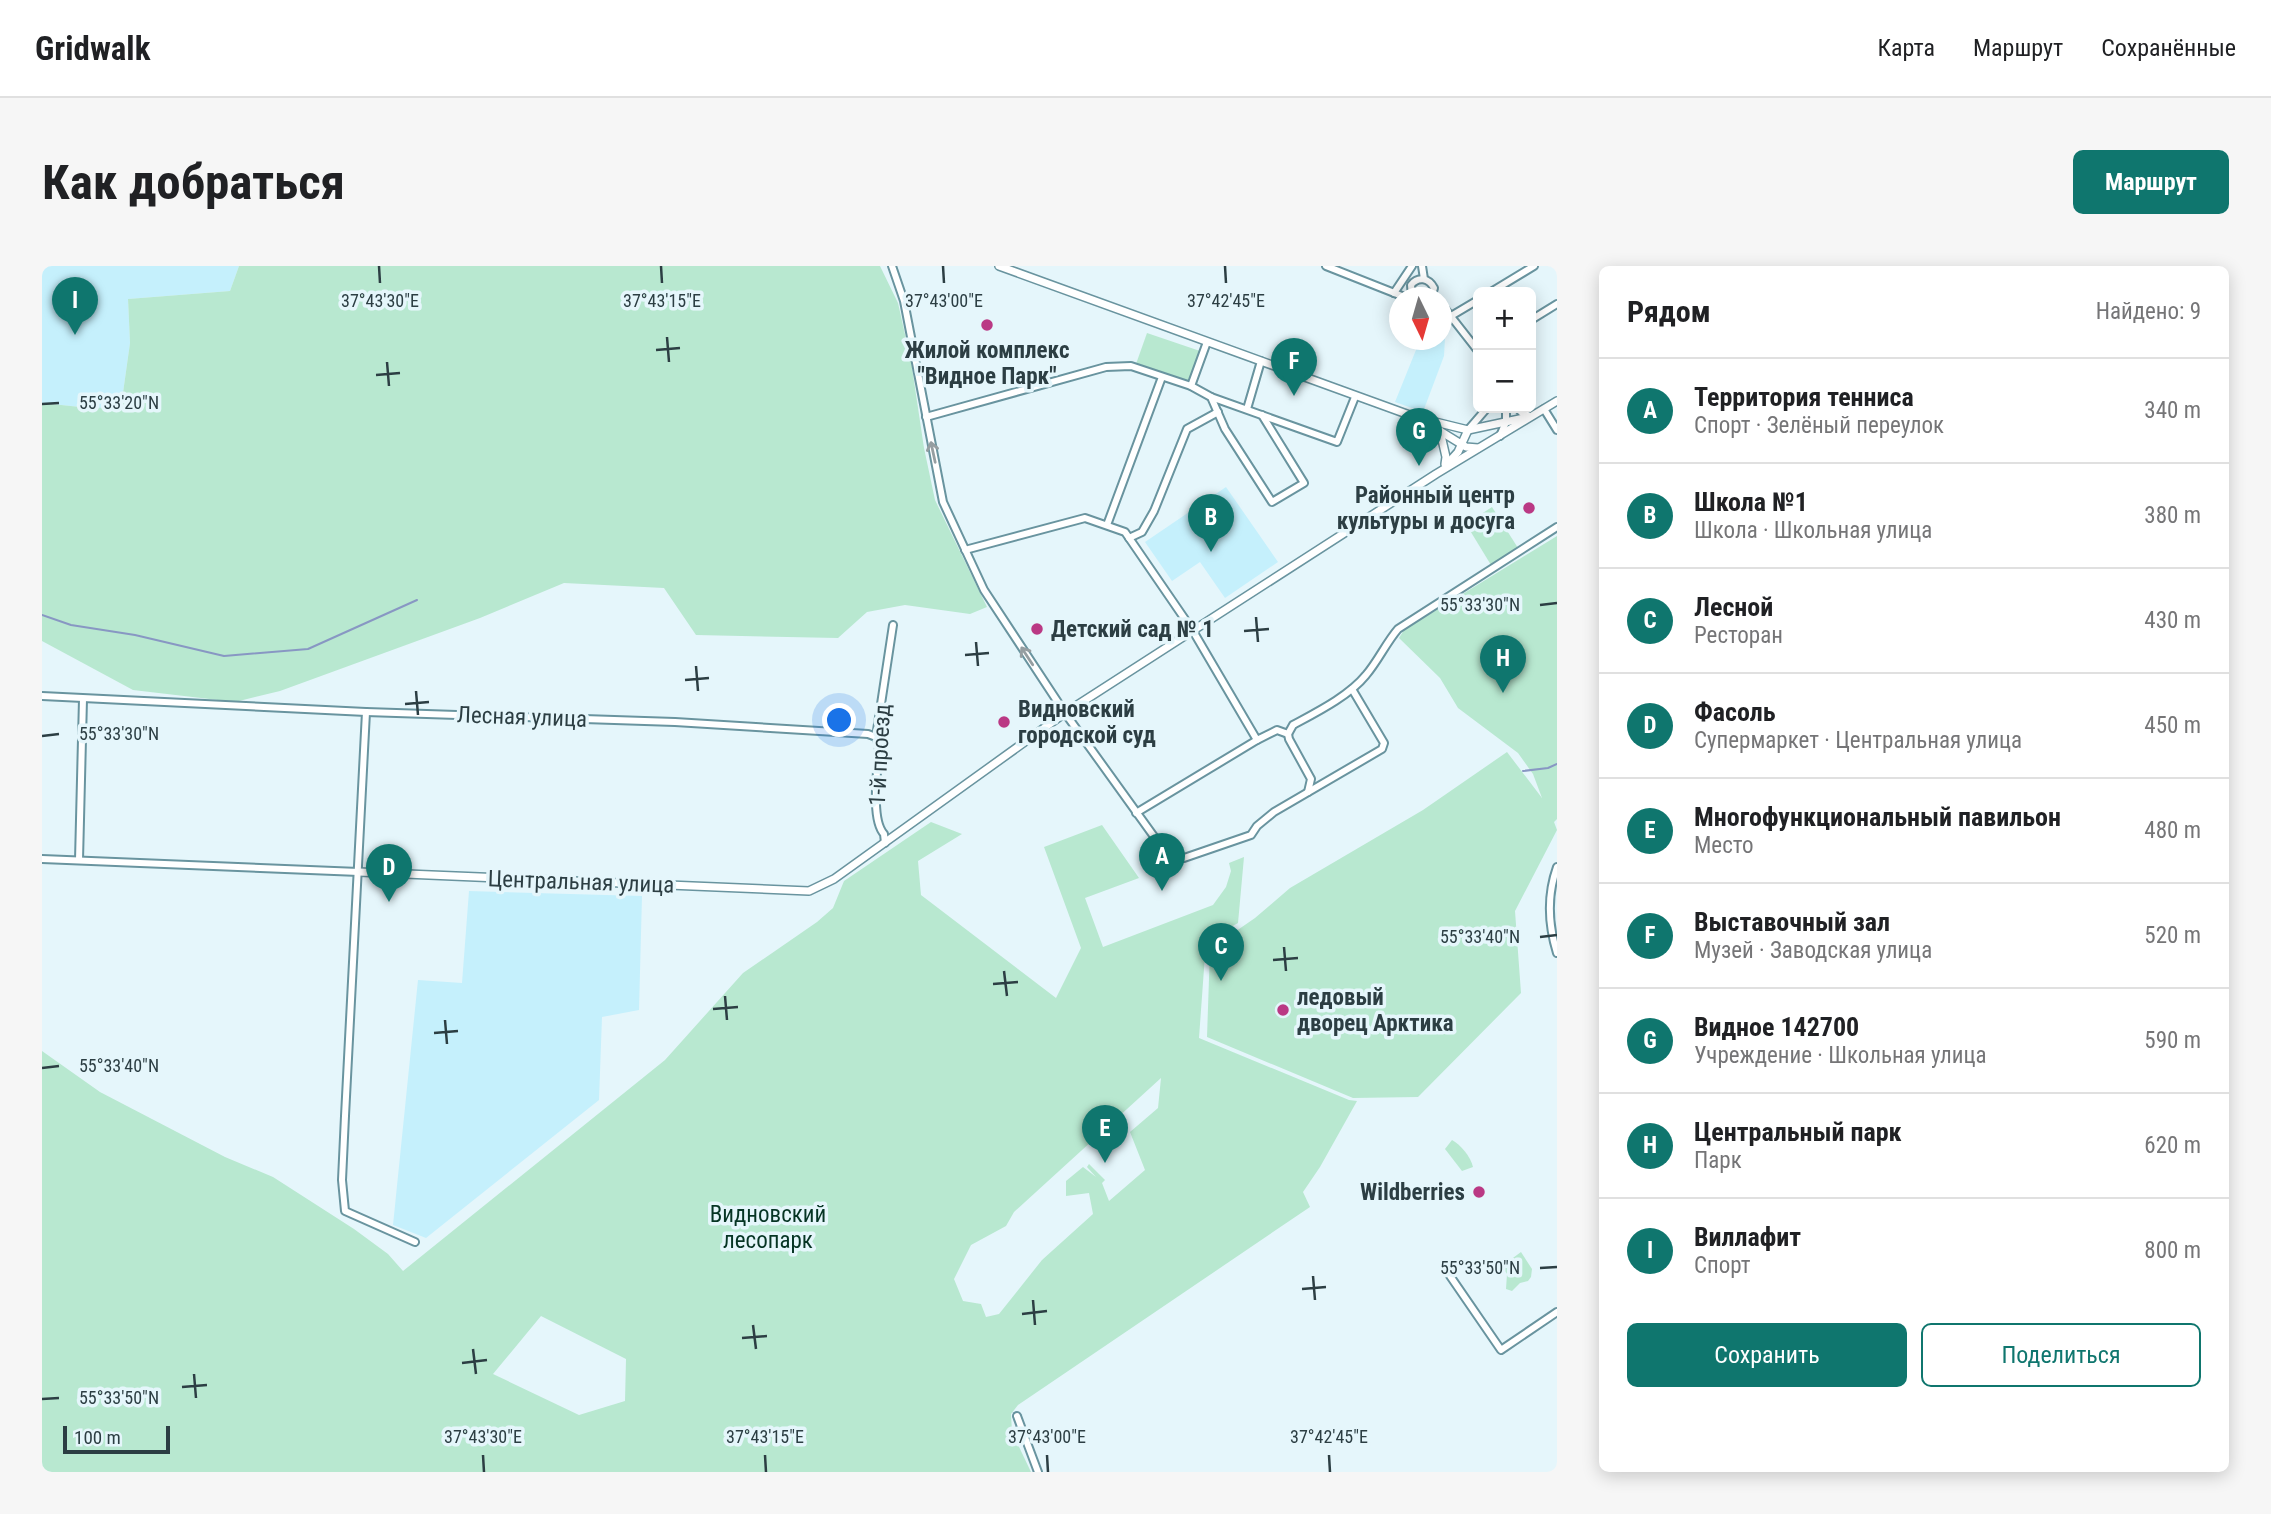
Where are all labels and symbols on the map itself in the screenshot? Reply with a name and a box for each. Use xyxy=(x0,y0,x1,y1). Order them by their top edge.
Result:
pin: I xyxy=(52,277,98,335)
north arrow xyxy=(1389,287,1452,350)
text: 37°43'30"E xyxy=(341,290,419,311)
text: 37°43'15"E xyxy=(623,290,701,311)
text: 37°43'00"E xyxy=(905,290,983,311)
text: 37°42'45"E xyxy=(1187,290,1265,311)
marker: Жилой комплекс "Видное Парк" xyxy=(979,317,995,333)
place label: Жилой комплекс "Видное Парк" xyxy=(904,337,1070,390)
pin: F xyxy=(1271,338,1317,396)
text: 55°33'20"N xyxy=(79,392,159,413)
pin: G xyxy=(1396,408,1442,466)
one-way arrow xyxy=(925,441,939,464)
place label: Районный центр культуры и досуга xyxy=(1337,482,1515,535)
pin: B xyxy=(1188,494,1234,552)
marker: Районный центр культуры и досуга xyxy=(1521,500,1537,516)
text: 55°33'30"N xyxy=(1440,594,1520,615)
place label: Детский сад № 1 xyxy=(1051,616,1214,643)
marker: Детский сад № 1 xyxy=(1029,621,1045,637)
pin: H xyxy=(1480,635,1526,693)
one-way arrow xyxy=(1020,647,1034,667)
place label: Видновский городской суд xyxy=(1018,696,1156,749)
street label: Лесная улица xyxy=(456,701,588,733)
your location xyxy=(822,703,856,737)
street label: 1-й проезд xyxy=(864,703,896,807)
marker: Видновский городской суд xyxy=(996,714,1012,730)
text: 55°33'30"N xyxy=(79,723,159,744)
pin: A xyxy=(1139,833,1185,891)
pin: D xyxy=(366,844,412,902)
street label: Центральная улица xyxy=(487,865,675,899)
pin: C xyxy=(1198,923,1244,981)
text: 55°33'40"N xyxy=(1440,926,1520,947)
place label: ледовый дворец Арктика xyxy=(1297,984,1454,1037)
marker: ледовый дворец Арктика xyxy=(1275,1002,1291,1018)
text: 55°33'40"N xyxy=(79,1055,159,1076)
pin: E xyxy=(1082,1105,1128,1163)
place label: Wildberries xyxy=(1360,1179,1465,1206)
marker: Wildberries xyxy=(1471,1184,1487,1200)
park label: Видновский лесопарк xyxy=(710,1201,826,1254)
text: 55°33'50"N xyxy=(1440,1257,1520,1278)
text: 55°33'50"N xyxy=(79,1387,159,1408)
scale bar xyxy=(63,1423,170,1455)
text: 37°43'30"E xyxy=(444,1426,522,1447)
text: 37°43'15"E xyxy=(726,1426,804,1447)
text: 37°43'00"E xyxy=(1008,1426,1086,1447)
text: 37°42'45"E xyxy=(1290,1426,1368,1447)

